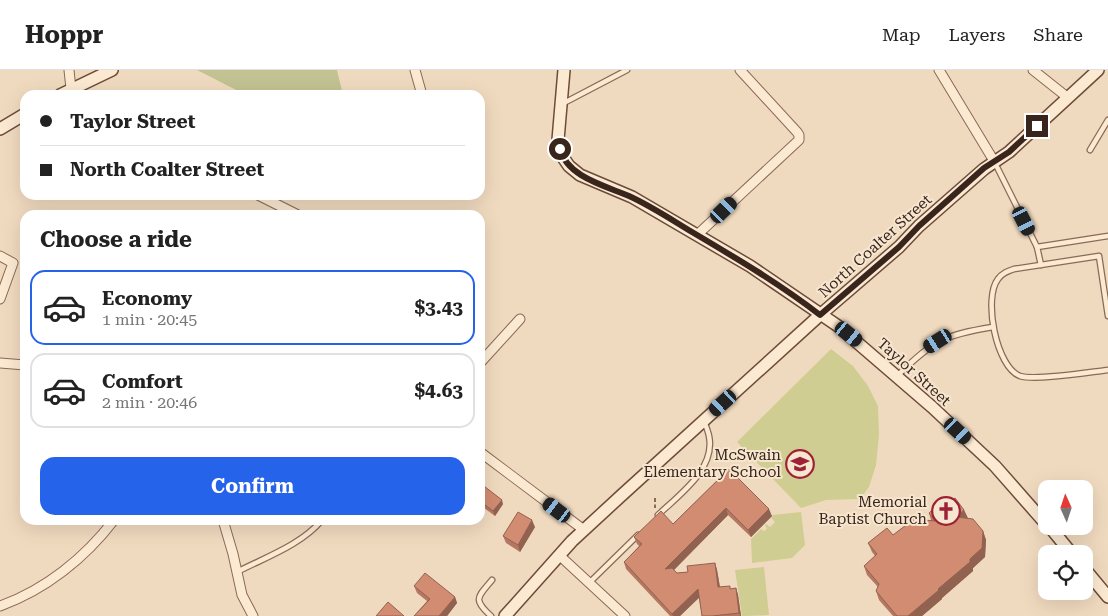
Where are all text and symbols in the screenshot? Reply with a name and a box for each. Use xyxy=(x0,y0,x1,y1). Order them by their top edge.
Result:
text: Hoppr xyxy=(25,21,103,49)
text: Map xyxy=(882,24,921,45)
text: Layers xyxy=(949,24,1005,45)
text: Share xyxy=(1033,24,1083,45)
text: Taylor Street xyxy=(70,110,195,133)
route end xyxy=(1026,115,1048,137)
route start xyxy=(549,138,571,160)
text: North Coalter Street xyxy=(70,158,264,181)
street label: North Coalter Street xyxy=(815,190,936,301)
car xyxy=(707,194,740,226)
car xyxy=(1010,204,1037,238)
text: Choose a ride xyxy=(40,227,192,252)
icon: car xyxy=(42,285,87,330)
text: Economy xyxy=(102,287,192,310)
text: $3.43 xyxy=(414,296,463,319)
text: 1 min · 20:45 xyxy=(102,310,197,329)
car xyxy=(832,319,865,349)
car xyxy=(921,327,954,355)
street label: Taylor Street xyxy=(874,334,955,410)
icon: car xyxy=(42,368,87,413)
text: Comfort xyxy=(102,370,183,393)
text: $4.63 xyxy=(414,379,463,402)
car xyxy=(706,387,739,419)
text: 2 min · 20:46 xyxy=(102,393,197,412)
car xyxy=(941,415,974,447)
place label: McSwain Elementary School xyxy=(643,446,781,481)
school or university icon: McSwain Elementary School xyxy=(785,449,815,479)
button: Confirm xyxy=(40,457,465,515)
north arrow xyxy=(1038,480,1092,535)
map controls xyxy=(1038,480,1093,600)
place label: Memorial Baptist Church xyxy=(818,493,927,528)
car xyxy=(540,495,573,525)
church icon: Memorial Baptist Church xyxy=(931,496,961,526)
button: locate xyxy=(1038,545,1093,600)

